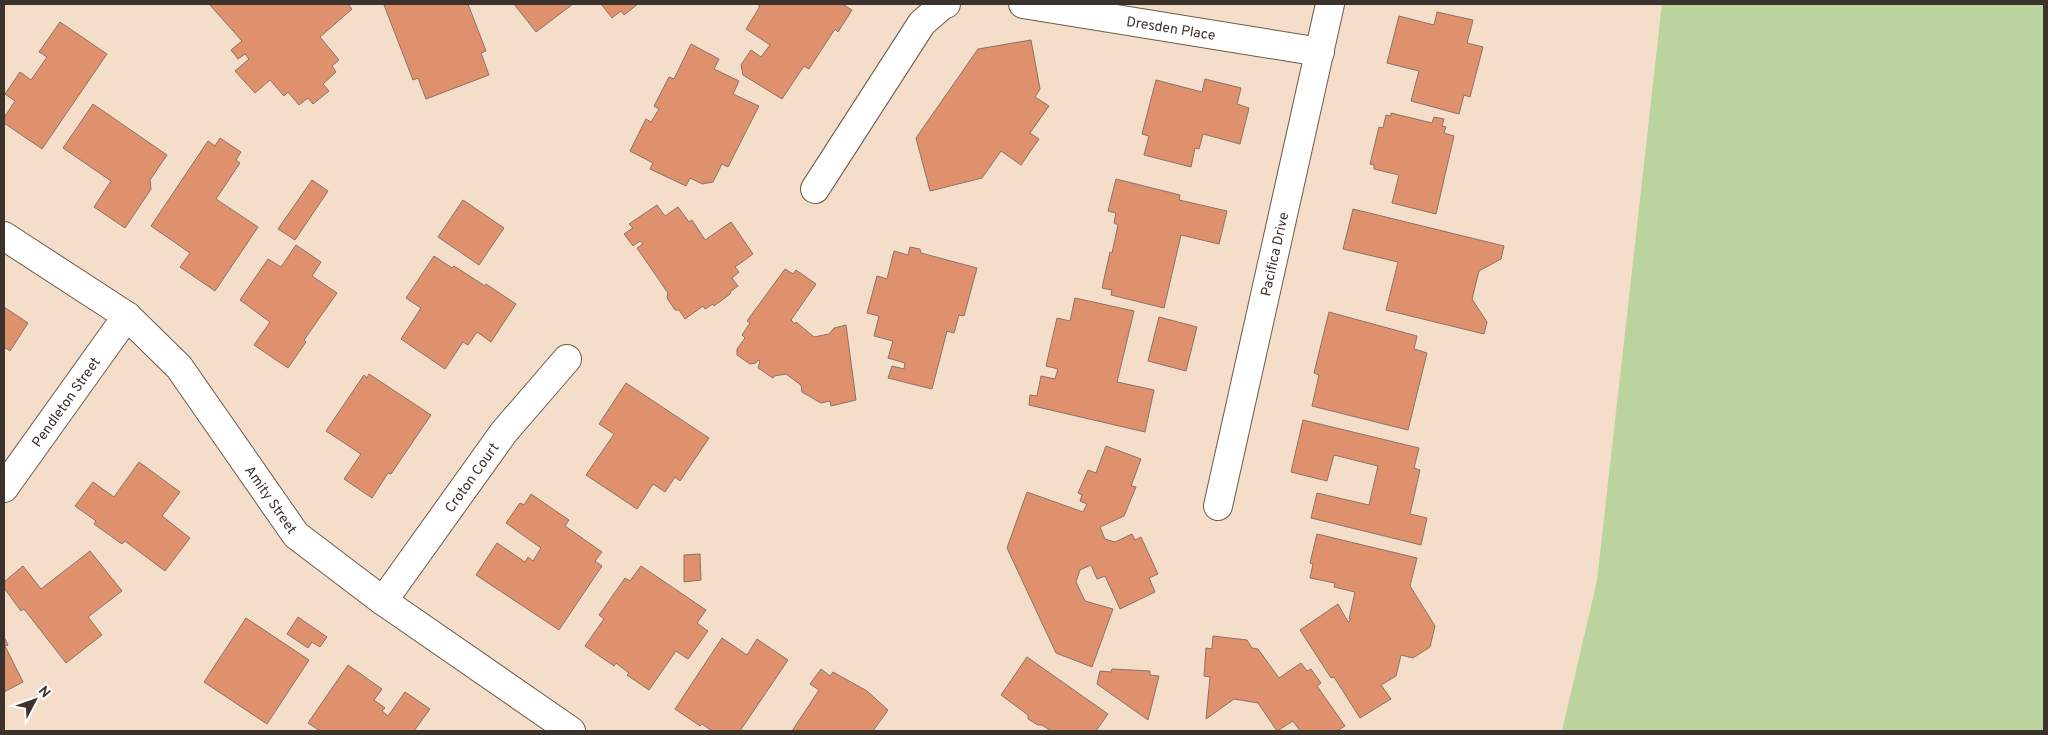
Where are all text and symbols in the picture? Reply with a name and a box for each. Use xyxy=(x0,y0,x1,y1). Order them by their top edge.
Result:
street label: Dresden Place xyxy=(1125,14,1217,45)
street label: Pacifica Drive xyxy=(1258,211,1293,298)
street label: Pendleton Street xyxy=(29,354,105,451)
street label: Croton Court xyxy=(442,440,503,517)
street label: Amity Street xyxy=(240,463,300,538)
north arrow xyxy=(10,675,60,725)
text: N xyxy=(34,683,53,702)

